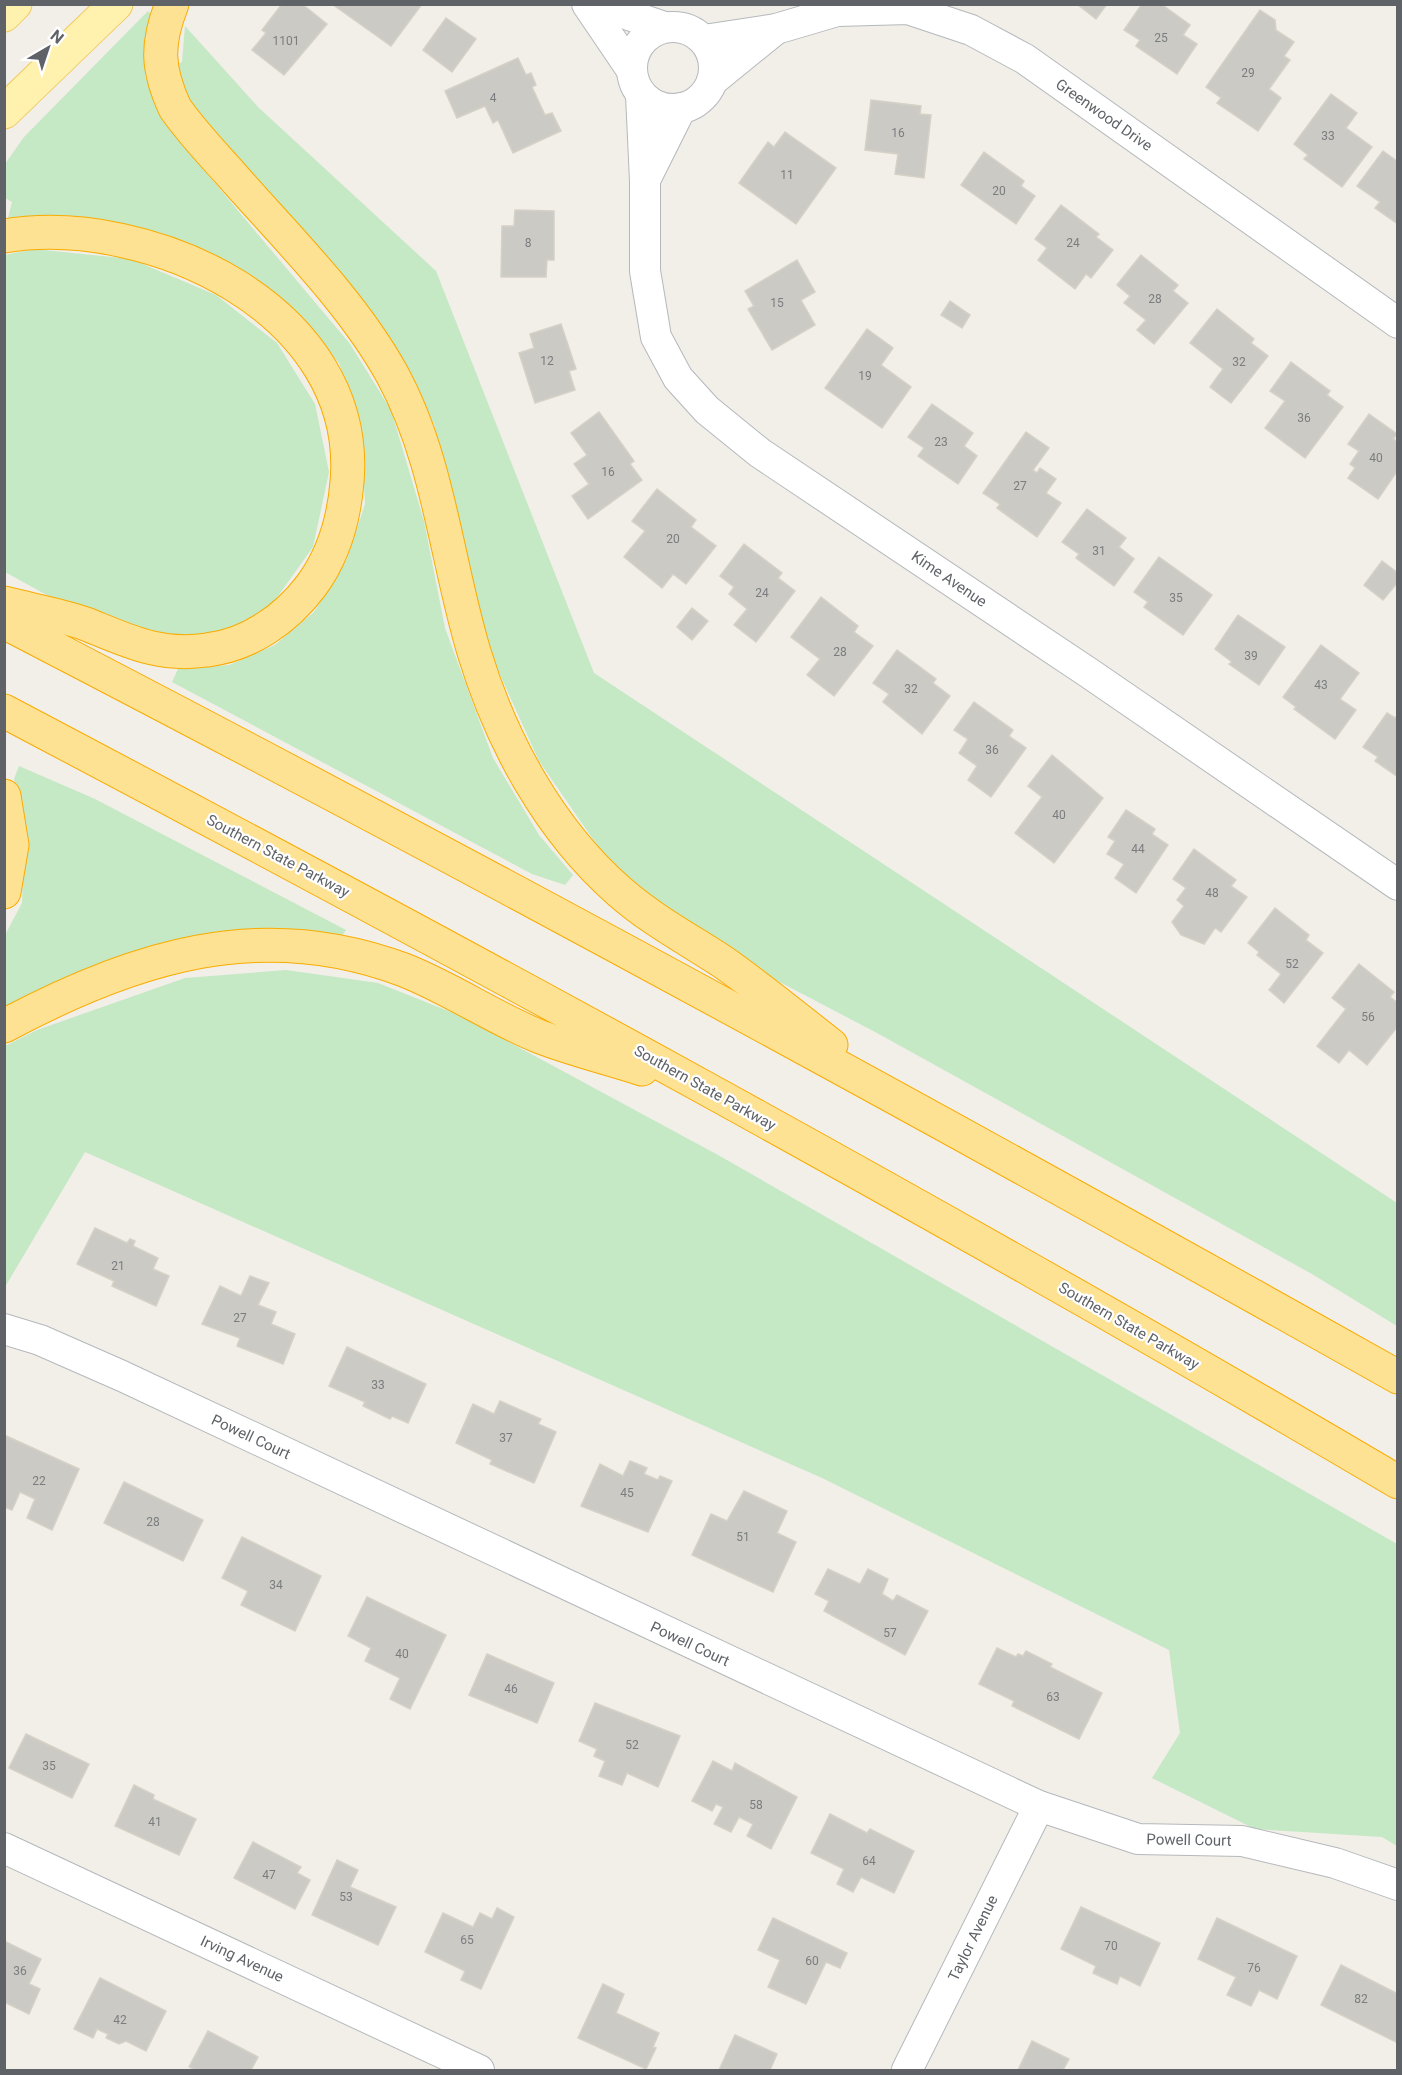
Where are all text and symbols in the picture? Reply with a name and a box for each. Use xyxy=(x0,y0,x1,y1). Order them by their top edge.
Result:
north arrow xyxy=(18,18,78,78)
text: N xyxy=(47,26,67,48)
house number: 25 xyxy=(1154,31,1168,45)
house number: 1101 xyxy=(273,34,299,48)
house number: 29 xyxy=(1241,66,1255,80)
street label: Greenwood Drive xyxy=(1052,75,1156,155)
house number: 4 xyxy=(490,91,497,105)
house number: 16 xyxy=(891,126,905,140)
house number: 33 xyxy=(1321,129,1335,143)
house number: 11 xyxy=(780,168,794,182)
house number: 20 xyxy=(992,184,1006,198)
house number: 8 xyxy=(525,236,532,250)
house number: 24 xyxy=(1066,236,1080,250)
house number: 28 xyxy=(1148,292,1162,306)
house number: 15 xyxy=(770,296,784,310)
house number: 12 xyxy=(540,354,554,368)
house number: 32 xyxy=(1232,355,1246,369)
house number: 19 xyxy=(858,369,872,383)
house number: 36 xyxy=(1297,411,1311,425)
house number: 23 xyxy=(934,435,948,449)
house number: 40 xyxy=(1369,451,1383,465)
house number: 16 xyxy=(601,465,615,479)
house number: 27 xyxy=(1013,479,1027,493)
house number: 20 xyxy=(666,532,680,546)
house number: 31 xyxy=(1092,544,1106,558)
street label: Kime Avenue xyxy=(908,547,990,611)
house number: 24 xyxy=(755,586,769,600)
house number: 35 xyxy=(1169,591,1183,605)
house number: 28 xyxy=(833,645,847,659)
house number: 39 xyxy=(1244,649,1258,663)
house number: 43 xyxy=(1314,678,1328,692)
house number: 32 xyxy=(904,682,918,696)
house number: 36 xyxy=(985,743,999,757)
house number: 40 xyxy=(1052,808,1066,822)
street label: Southern State Parkway xyxy=(204,811,352,901)
house number: 44 xyxy=(1131,842,1145,856)
house number: 48 xyxy=(1205,886,1219,900)
house number: 52 xyxy=(1285,957,1299,971)
house number: 56 xyxy=(1361,1010,1375,1024)
street label: Southern State Parkway xyxy=(631,1042,779,1134)
house number: 21 xyxy=(111,1259,125,1273)
street label: Southern State Parkway xyxy=(1056,1278,1202,1374)
house number: 27 xyxy=(233,1311,247,1325)
house number: 33 xyxy=(371,1378,385,1392)
street label: Powell Court xyxy=(209,1411,293,1463)
house number: 37 xyxy=(499,1431,513,1445)
house number: 22 xyxy=(32,1474,46,1488)
house number: 45 xyxy=(620,1486,634,1500)
house number: 28 xyxy=(146,1515,160,1529)
house number: 51 xyxy=(736,1530,750,1544)
house number: 34 xyxy=(269,1578,283,1592)
street label: Powell Court xyxy=(648,1618,732,1670)
house number: 57 xyxy=(883,1626,897,1640)
house number: 40 xyxy=(395,1647,409,1661)
house number: 46 xyxy=(504,1682,518,1696)
house number: 63 xyxy=(1046,1690,1060,1704)
house number: 52 xyxy=(625,1738,639,1752)
house number: 35 xyxy=(42,1759,56,1773)
house number: 58 xyxy=(749,1798,763,1812)
house number: 41 xyxy=(148,1815,162,1829)
street label: Powell Court xyxy=(1146,1830,1232,1850)
house number: 64 xyxy=(862,1854,876,1868)
house number: 47 xyxy=(262,1868,276,1882)
house number: 53 xyxy=(339,1890,353,1904)
street label: Taylor Avenue xyxy=(944,1892,1002,1984)
street label: Irving Avenue xyxy=(198,1932,286,1986)
house number: 65 xyxy=(460,1933,474,1947)
house number: 70 xyxy=(1104,1939,1118,1953)
house number: 60 xyxy=(805,1954,819,1968)
house number: 76 xyxy=(1247,1961,1261,1975)
house number: 36 xyxy=(13,1964,27,1978)
house number: 82 xyxy=(1354,1992,1368,2006)
house number: 42 xyxy=(113,2013,127,2027)

